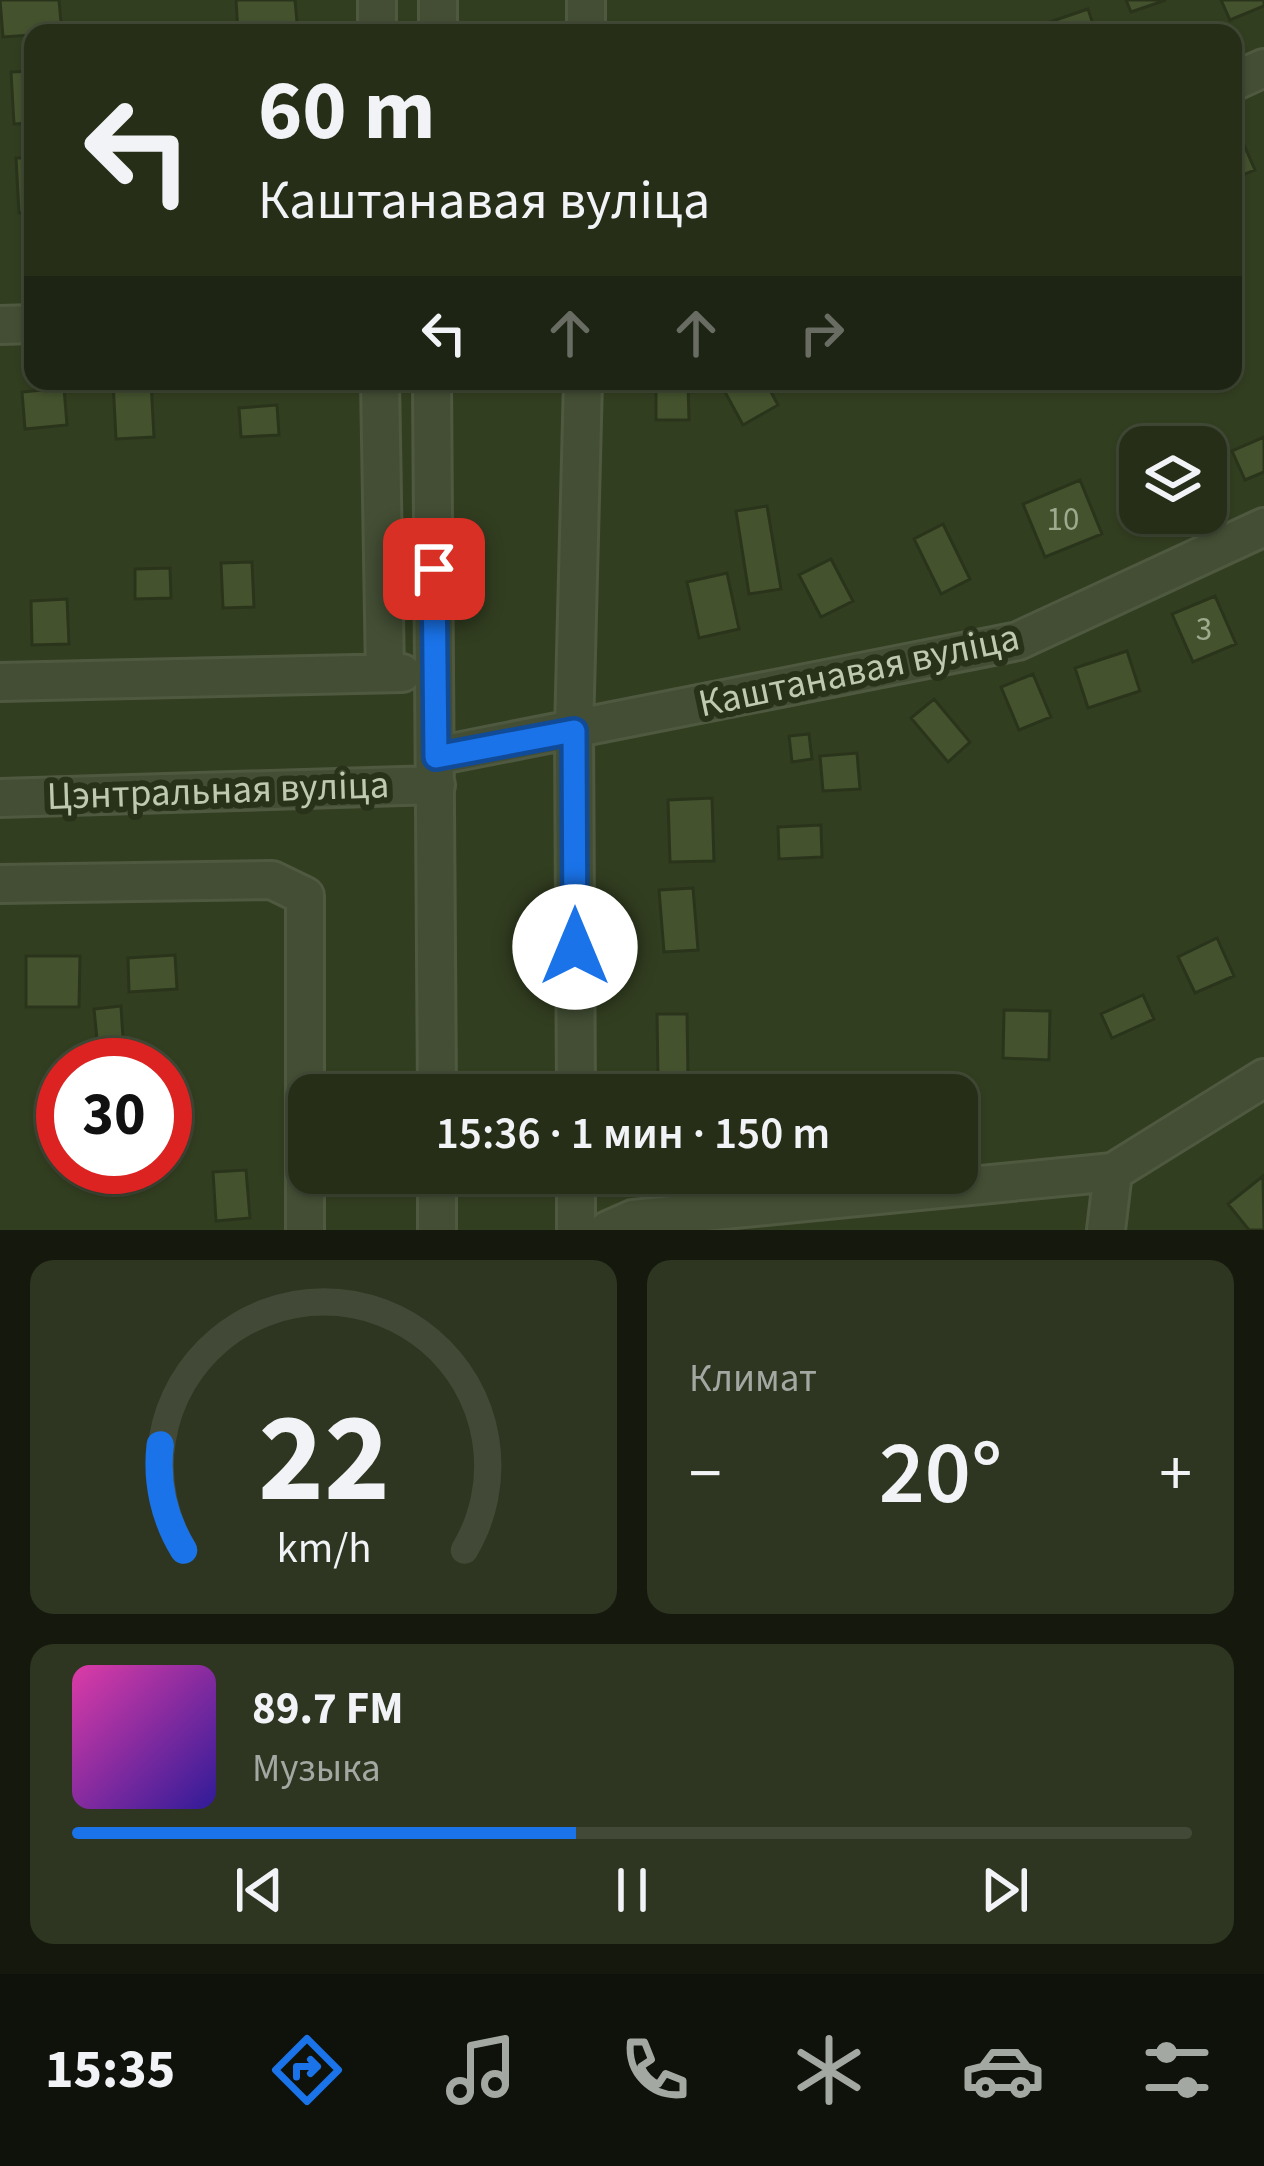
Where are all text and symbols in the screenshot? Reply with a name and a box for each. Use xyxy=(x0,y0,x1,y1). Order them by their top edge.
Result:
text: 60 m xyxy=(258,52,436,172)
icon: left xyxy=(60,72,216,228)
text: Каштанавая вуліца xyxy=(258,163,710,240)
icon: left xyxy=(411,300,477,366)
icon: ahead xyxy=(537,300,603,366)
icon: ahead xyxy=(663,300,729,366)
icon: right xyxy=(789,300,855,366)
map controls xyxy=(1119,426,1227,534)
button: layers xyxy=(1119,426,1227,534)
house number: 10 xyxy=(1047,496,1079,543)
pin xyxy=(383,518,485,620)
icon: arrive xyxy=(401,536,467,602)
house number: 3 xyxy=(1196,606,1212,653)
street label: Каштанавая вуліца xyxy=(693,610,1025,732)
street label: Цэнтральная вуліца xyxy=(46,757,390,825)
position arrow xyxy=(512,884,638,1010)
speed limit sign: 30 xyxy=(36,1038,192,1194)
text: 15:36 · 1 мин · 150 m xyxy=(436,1102,830,1166)
text: Климат xyxy=(689,1351,817,1407)
text: 22 xyxy=(258,1371,389,1549)
text: 20° xyxy=(879,1410,1002,1538)
text: − xyxy=(689,1427,722,1521)
text: + xyxy=(1159,1427,1192,1521)
text: km/h xyxy=(276,1518,371,1579)
text: 89.7 FM xyxy=(252,1677,404,1741)
text: Музыка xyxy=(252,1741,381,1797)
icon: previous xyxy=(226,1857,292,1923)
icon: pause xyxy=(599,1857,665,1923)
icon: next xyxy=(972,1857,1038,1923)
icon: directions xyxy=(265,2028,349,2112)
icon: music xyxy=(439,2028,523,2112)
icon: phone xyxy=(613,2028,697,2112)
icon: climate xyxy=(787,2028,871,2112)
icon: car xyxy=(961,2028,1045,2112)
icon: filters xyxy=(1135,2028,1219,2112)
text: 15:35 xyxy=(45,2032,175,2109)

